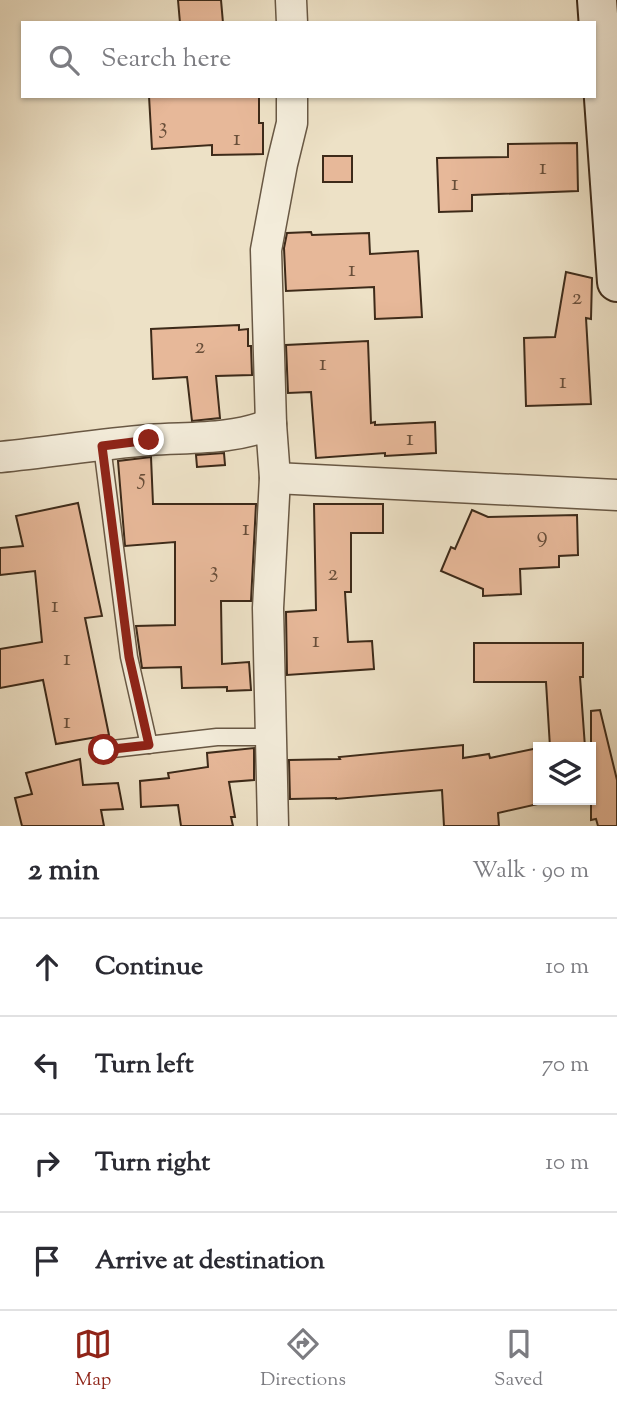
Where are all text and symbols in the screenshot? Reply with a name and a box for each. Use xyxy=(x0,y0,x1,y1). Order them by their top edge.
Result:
search box xyxy=(21,21,596,98)
icon: search xyxy=(45,41,83,79)
text: Search here xyxy=(101,41,231,78)
house number: 3 xyxy=(158,111,168,144)
house number: 1 xyxy=(233,123,241,156)
house number: 1 xyxy=(539,152,547,185)
house number: 1 xyxy=(451,168,459,201)
house number: 1 xyxy=(348,254,356,287)
house number: 2 xyxy=(572,282,583,315)
house number: 2 xyxy=(195,331,206,364)
house number: 1 xyxy=(319,348,327,381)
house number: 1 xyxy=(559,366,567,399)
house number: 1 xyxy=(406,423,414,456)
route end xyxy=(133,424,164,455)
house number: 5 xyxy=(136,462,146,495)
house number: 1 xyxy=(242,513,250,546)
house number: 9 xyxy=(536,520,548,553)
house number: 3 xyxy=(209,555,219,588)
house number: 2 xyxy=(328,558,339,591)
house number: 1 xyxy=(51,590,59,623)
house number: 1 xyxy=(312,625,320,658)
house number: 1 xyxy=(63,643,71,676)
house number: 1 xyxy=(63,706,71,739)
route start xyxy=(88,734,119,765)
map controls xyxy=(533,742,596,805)
button: layers xyxy=(533,742,596,805)
text: 2 min xyxy=(28,850,100,893)
text: Walk · 90 m xyxy=(472,855,589,888)
icon: ahead xyxy=(28,948,66,986)
text: Continue xyxy=(95,949,203,986)
text: 10 m xyxy=(545,951,589,984)
icon: left xyxy=(28,1046,66,1084)
text: Turn left xyxy=(95,1047,194,1084)
text: 70 m xyxy=(542,1049,589,1082)
icon: right xyxy=(28,1144,66,1182)
text: Turn right xyxy=(95,1145,210,1182)
text: 10 m xyxy=(545,1147,589,1180)
icon: arrive xyxy=(28,1242,66,1280)
text: Arrive at destination xyxy=(95,1243,325,1280)
tab: Map xyxy=(74,1325,112,1394)
tab: Directions xyxy=(260,1325,346,1394)
tab: Saved xyxy=(494,1325,543,1394)

